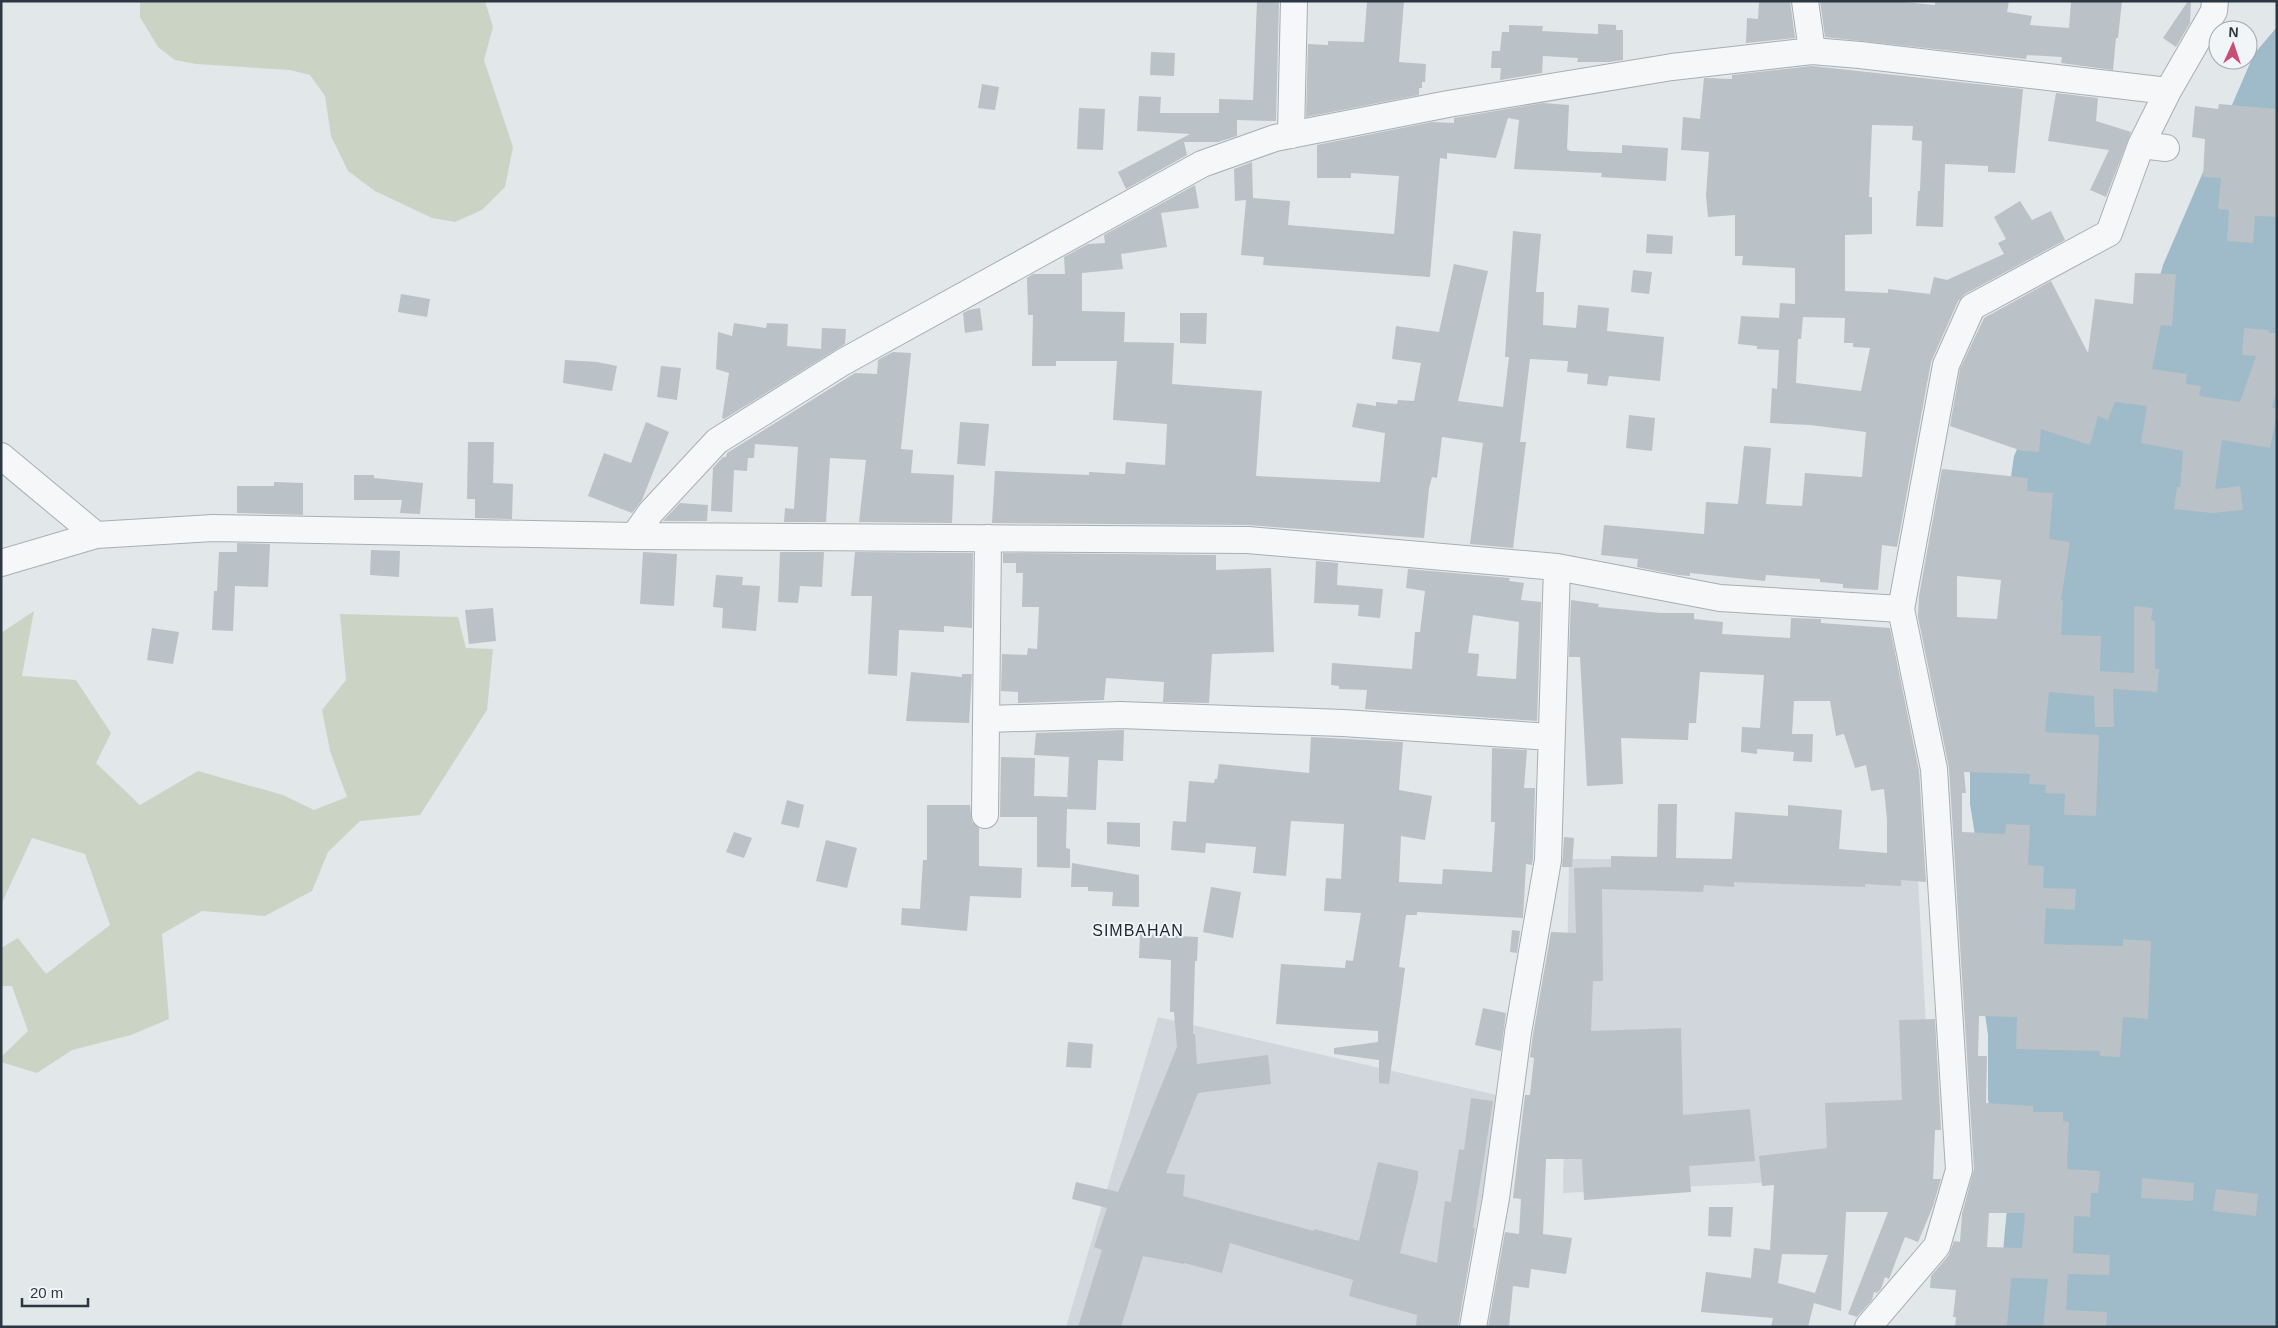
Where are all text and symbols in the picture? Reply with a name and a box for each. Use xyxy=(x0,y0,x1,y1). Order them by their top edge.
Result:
north arrow xyxy=(2208,20,2258,70)
text: N xyxy=(2228,24,2239,40)
district label: SIMBAHAN xyxy=(1092,922,1184,939)
scale bar xyxy=(22,1276,89,1308)
text: 20 m xyxy=(30,1284,63,1301)

